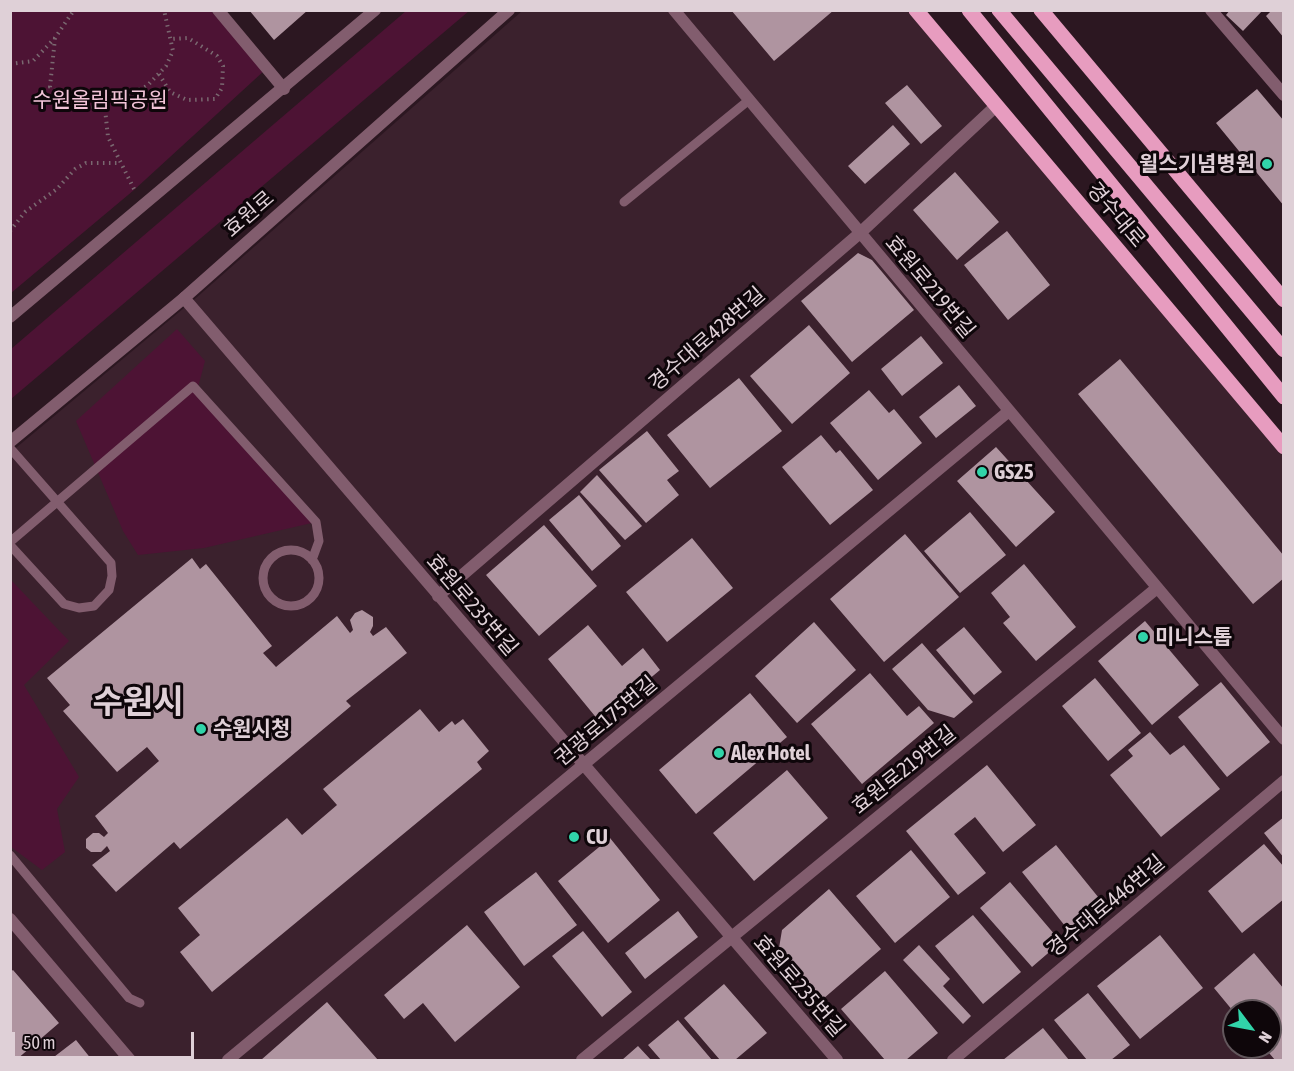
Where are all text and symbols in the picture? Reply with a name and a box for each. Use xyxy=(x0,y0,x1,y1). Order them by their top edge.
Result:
park label: 수원올림픽공원 xyxy=(32,87,168,113)
place label: 윌스기념병원 xyxy=(1139,151,1255,177)
marker: 윌스기념병원 xyxy=(1260,157,1274,171)
street label: 경수대로 xyxy=(1082,177,1150,253)
street label: 효원로 xyxy=(219,185,279,243)
street label: 효원로219번길 xyxy=(880,231,980,343)
street label: 경수대로428번길 xyxy=(644,282,770,396)
place label: GS25 xyxy=(994,459,1034,485)
marker: GS25 xyxy=(975,465,989,479)
street label: 효원로235번길 xyxy=(421,549,523,661)
place label: 미니스톱 xyxy=(1155,624,1232,650)
marker: 미니스톱 xyxy=(1136,630,1150,644)
street label: 권광로175번길 xyxy=(550,671,662,771)
district label: 수원시 xyxy=(92,683,184,723)
place label: 수원시청 xyxy=(213,716,290,742)
street label: 효원로219번길 xyxy=(847,720,961,820)
marker: 수원시청 xyxy=(194,722,208,736)
place label: Alex Hotel xyxy=(731,740,810,766)
marker: Alex Hotel xyxy=(712,746,726,760)
place label: CU xyxy=(586,824,608,850)
marker: CU xyxy=(567,830,581,844)
street label: 경수대로446번길 xyxy=(1042,850,1170,962)
street label: 효원로235번길 xyxy=(748,930,850,1042)
north arrow xyxy=(1222,999,1282,1059)
scale bar xyxy=(15,1020,196,1058)
text: N xyxy=(1255,1029,1276,1046)
text: 50 m xyxy=(23,1032,55,1053)

